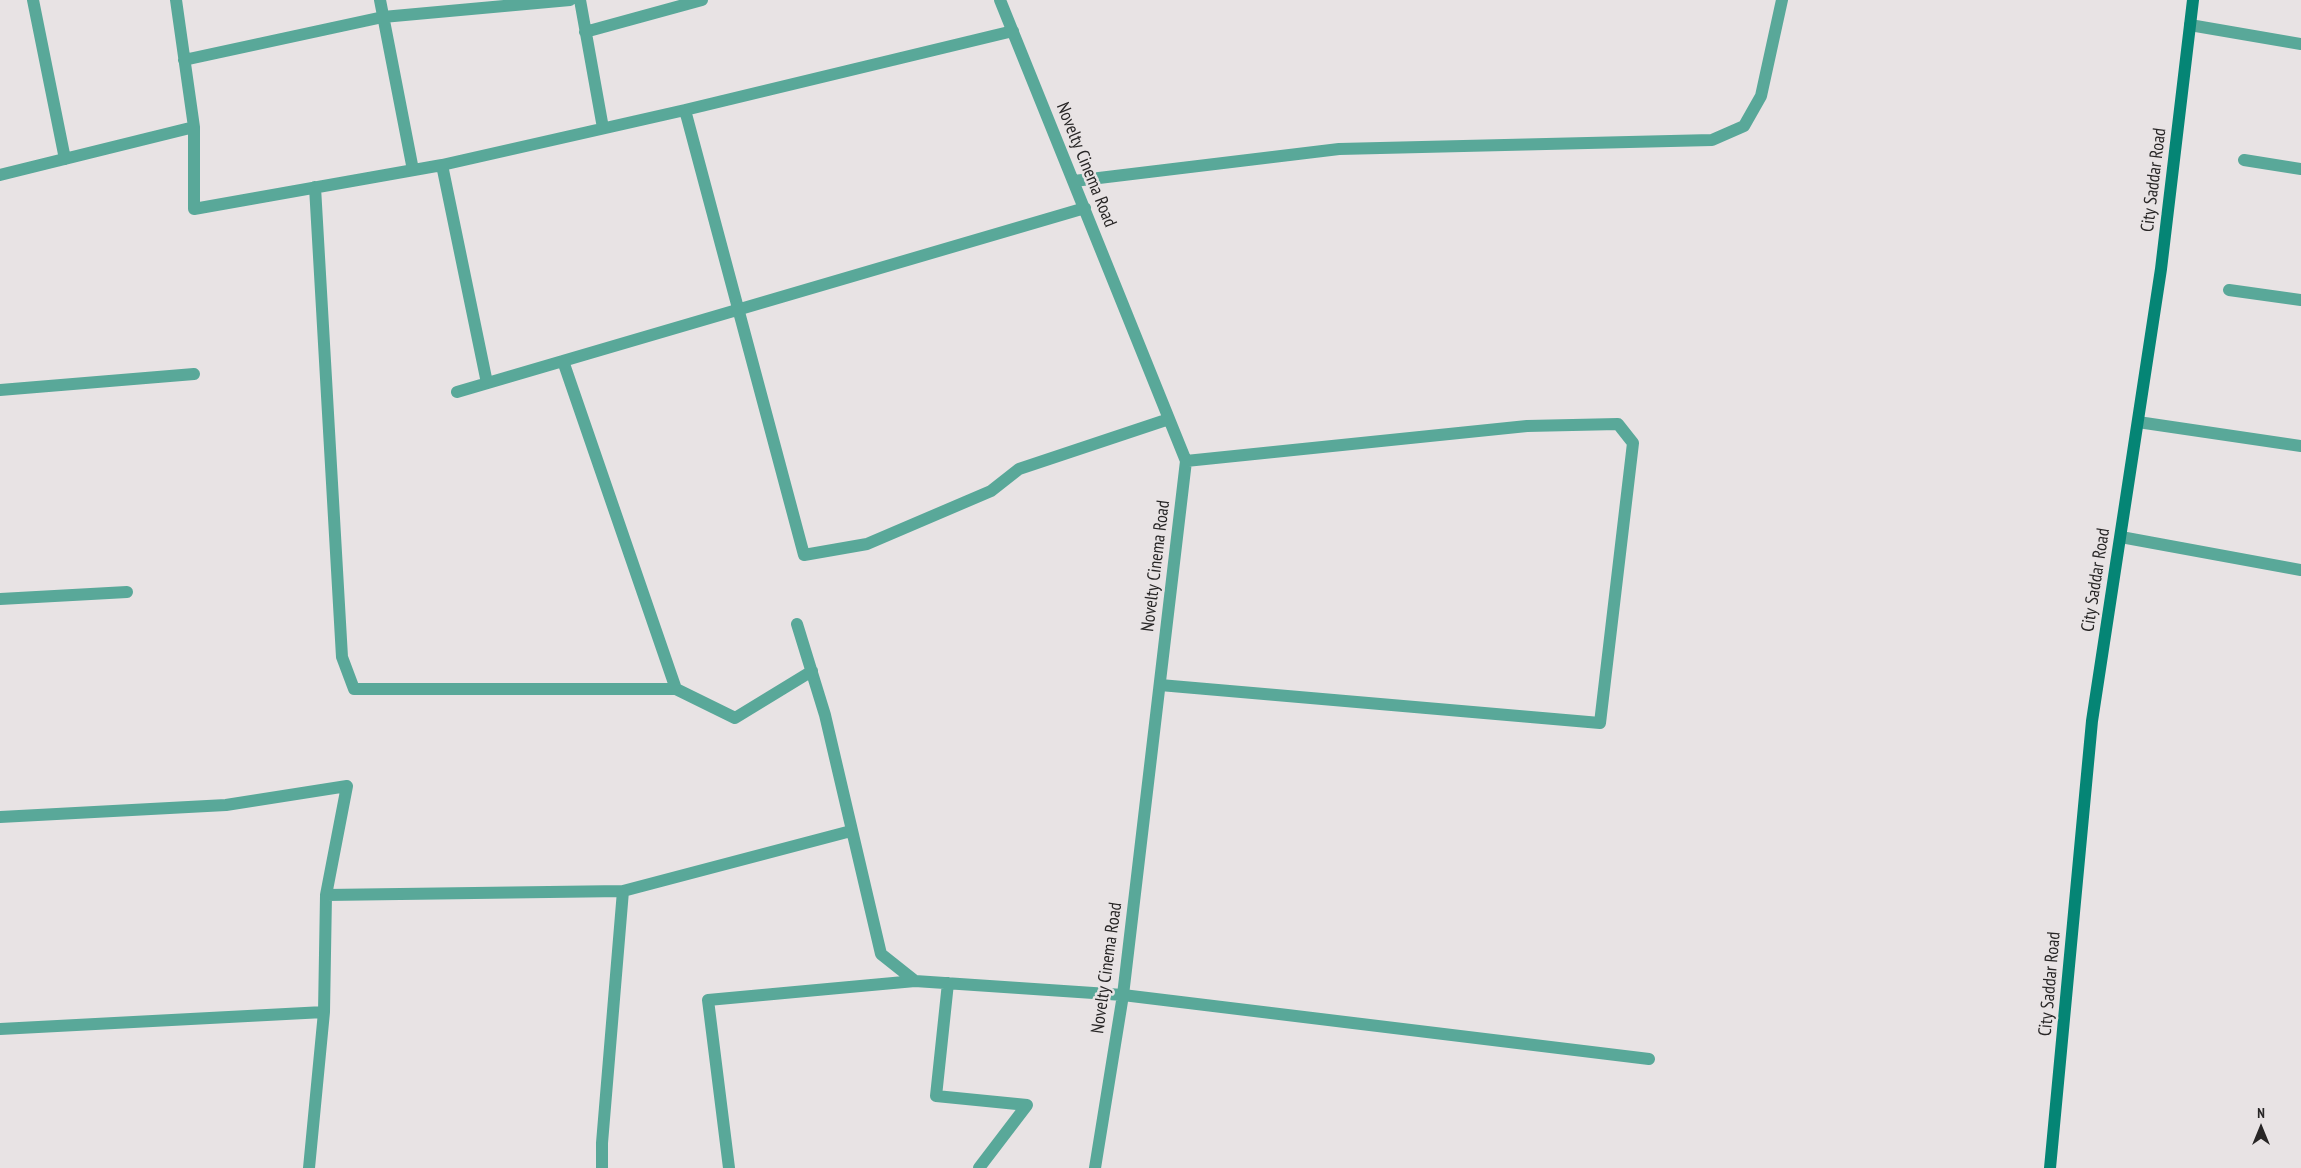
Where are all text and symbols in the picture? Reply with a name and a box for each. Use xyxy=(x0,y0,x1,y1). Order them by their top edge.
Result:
street label: Novelty Cinema Road xyxy=(1051,100,1121,230)
street label: City Saddar Road xyxy=(2137,127,2171,233)
street label: Novelty Cinema Road xyxy=(1137,499,1175,633)
street label: City Saddar Road xyxy=(2077,527,2115,633)
street label: Novelty Cinema Road xyxy=(1087,901,1127,1035)
street label: City Saddar Road xyxy=(2035,931,2065,1037)
north arrow xyxy=(2236,1103,2286,1153)
text: N xyxy=(2257,1104,2265,1122)

